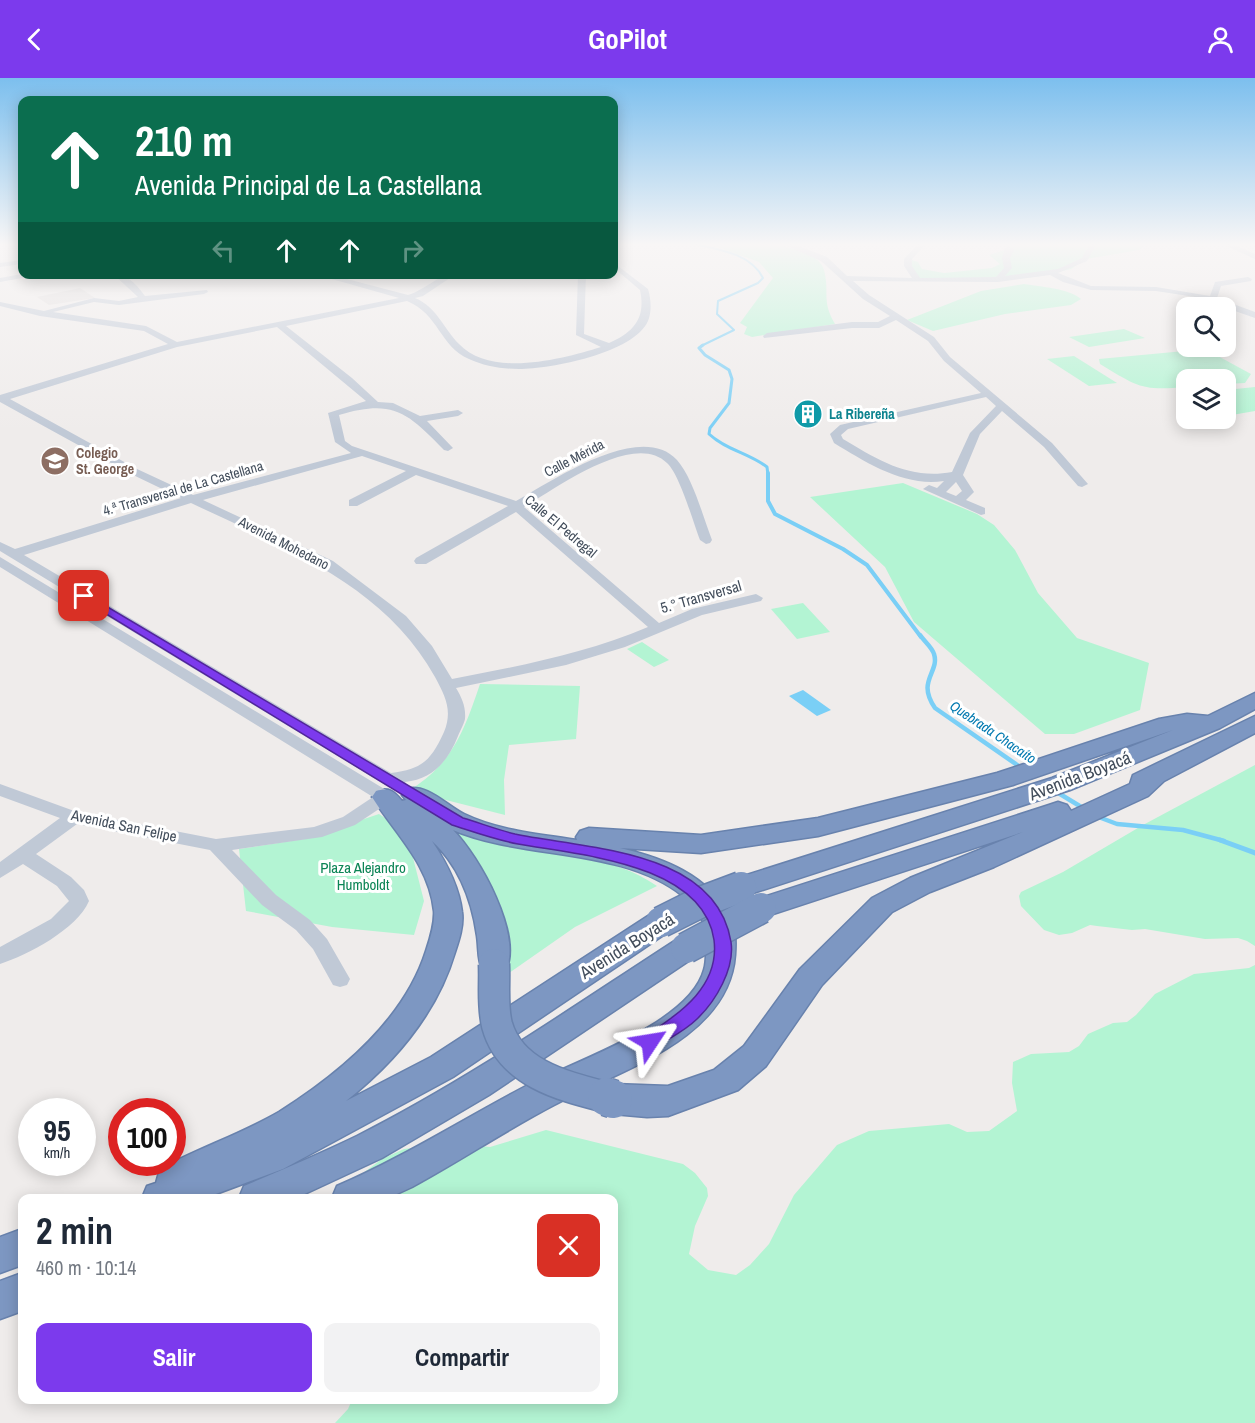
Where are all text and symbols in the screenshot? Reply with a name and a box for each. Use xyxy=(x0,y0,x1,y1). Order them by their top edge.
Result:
text: GoPilot xyxy=(588,21,667,57)
icon: back xyxy=(18,23,51,56)
icon: person xyxy=(1204,23,1237,56)
text: 210 m xyxy=(135,113,233,169)
icon: ahead xyxy=(36,120,114,198)
text: Avenida Principal de La Castellana xyxy=(135,167,482,203)
icon: left xyxy=(207,234,240,267)
icon: ahead xyxy=(270,234,303,267)
icon: ahead xyxy=(333,234,366,267)
icon: right xyxy=(396,234,429,267)
map controls xyxy=(1176,297,1236,429)
button: search xyxy=(1176,297,1236,357)
button: layers xyxy=(1176,369,1236,429)
building icon: La Ribereña xyxy=(792,398,824,430)
place label: La Ribereña xyxy=(829,405,895,423)
street label: Calle Mérida xyxy=(541,435,608,481)
place label: Colegio St. George xyxy=(76,444,134,478)
school or university icon: Colegio St. George xyxy=(39,445,71,477)
street label: 4.ª Transversal de La Castellana xyxy=(101,456,266,519)
street label: Calle El Pedregal xyxy=(521,491,601,561)
street label: Avenida Mohedano xyxy=(235,512,332,574)
pin xyxy=(58,570,109,621)
street label: 5.° Transversal xyxy=(658,575,744,618)
icon: arrive xyxy=(67,579,100,612)
water label: Quebrada Chacaíto xyxy=(946,697,1040,767)
street label: Avenida Boyacá xyxy=(1024,745,1134,807)
street label: Avenida San Felipe xyxy=(68,804,179,847)
park label: Plaza Alejandro Humboldt xyxy=(320,857,406,895)
street label: Avenida Boyacá xyxy=(574,907,679,985)
position arrow xyxy=(618,1010,682,1074)
speed limit sign: 100 xyxy=(108,1098,186,1176)
text: 95 xyxy=(43,1110,71,1150)
text: km/h xyxy=(44,1142,70,1163)
text: 2 min xyxy=(36,1207,113,1255)
button: close xyxy=(537,1214,600,1277)
text: 460 m · 10:14 xyxy=(36,1254,136,1281)
button: Salir xyxy=(36,1323,312,1392)
button: Compartir xyxy=(324,1323,600,1392)

